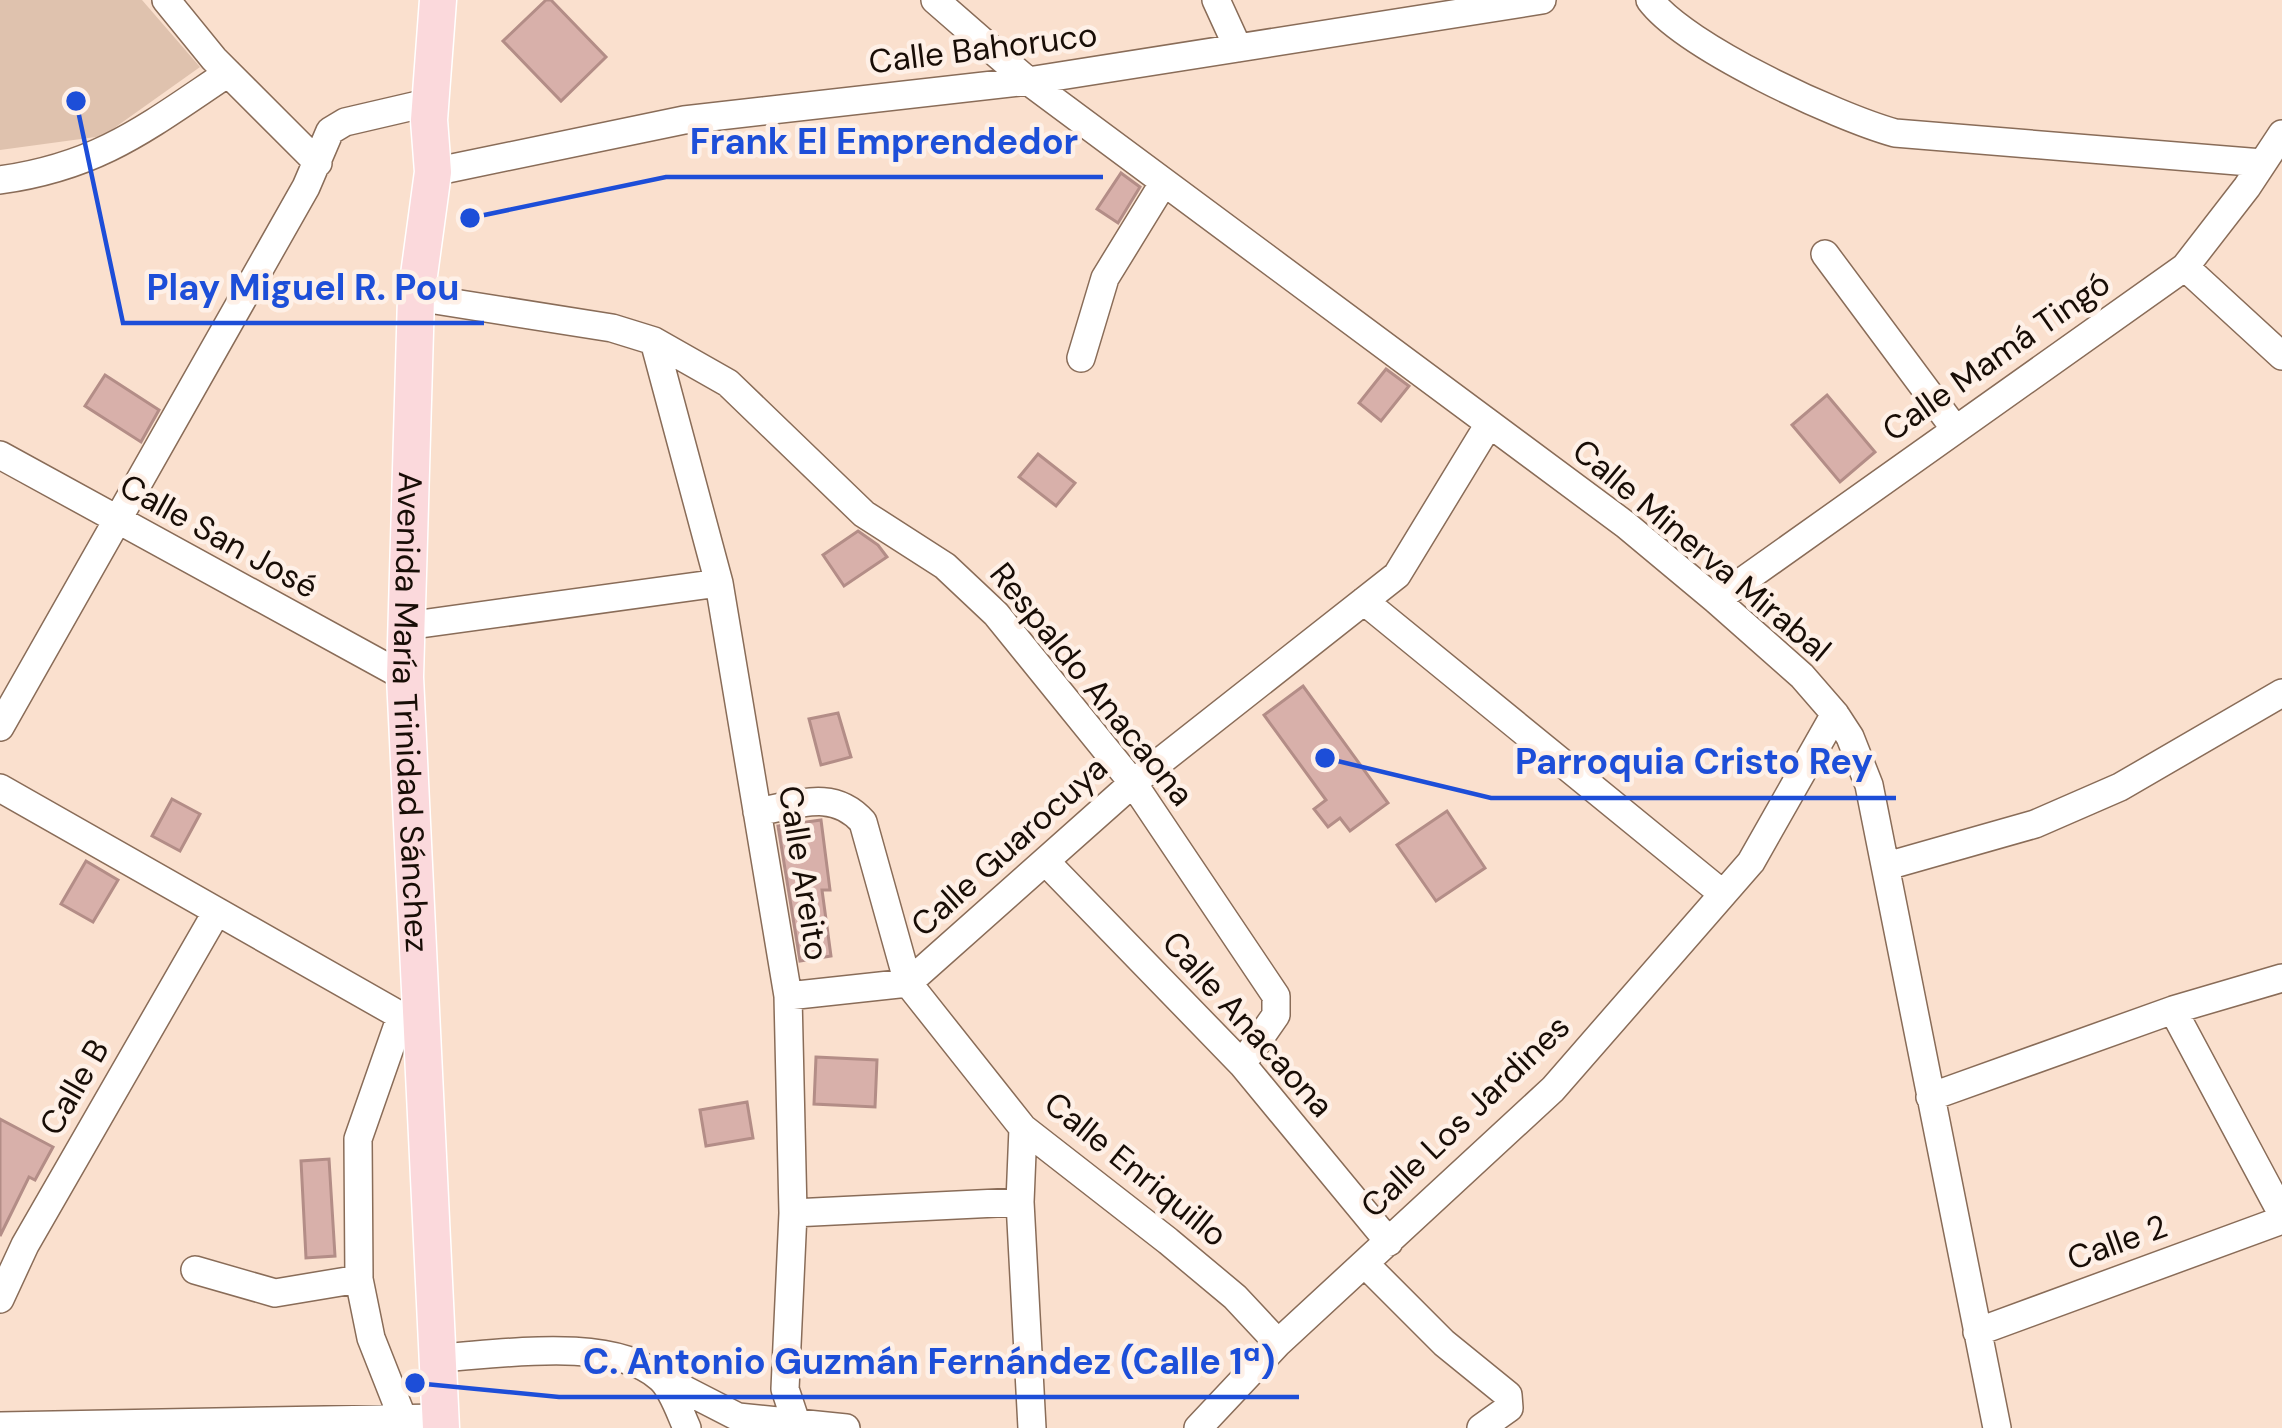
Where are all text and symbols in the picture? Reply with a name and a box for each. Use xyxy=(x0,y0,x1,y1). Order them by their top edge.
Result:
street label: Calle Bahoruco xyxy=(866,13,1100,83)
callout: Frank El Emprendedor xyxy=(666,105,1103,177)
text: Frank El Emprendedor xyxy=(690,118,1078,165)
callout: Play Miguel R. Pou xyxy=(123,251,484,323)
street label: Calle Mamá Tingó xyxy=(1874,261,2118,451)
text: Play Miguel R. Pou xyxy=(146,264,460,311)
street label: Calle Minerva Mirabal xyxy=(1564,429,1840,671)
street label: Calle San José xyxy=(112,464,326,608)
street label: Avenida María Trinidad Sánchez xyxy=(383,471,440,954)
street label: Respaldo Anacaona xyxy=(981,553,1203,815)
callout: Parroquia Cristo Rey xyxy=(1491,726,1896,798)
text: Parroquia Cristo Rey xyxy=(1515,738,1873,785)
street label: Calle Guarocuya xyxy=(902,746,1116,946)
street label: Calle Areito xyxy=(769,783,839,963)
street label: Calle Anacaona xyxy=(1153,922,1343,1126)
street label: Calle Los Jardines xyxy=(1351,1005,1579,1227)
street label: Calle B xyxy=(29,1031,119,1143)
street label: Calle Enriquillo xyxy=(1036,1082,1236,1256)
street label: Calle 2 xyxy=(2061,1204,2173,1280)
callout: C. Antonio Guzmán Fernández (Calle 1ª) xyxy=(559,1325,1299,1397)
text: C. Antonio Guzmán Fernández (Calle 1ª) xyxy=(583,1338,1275,1385)

